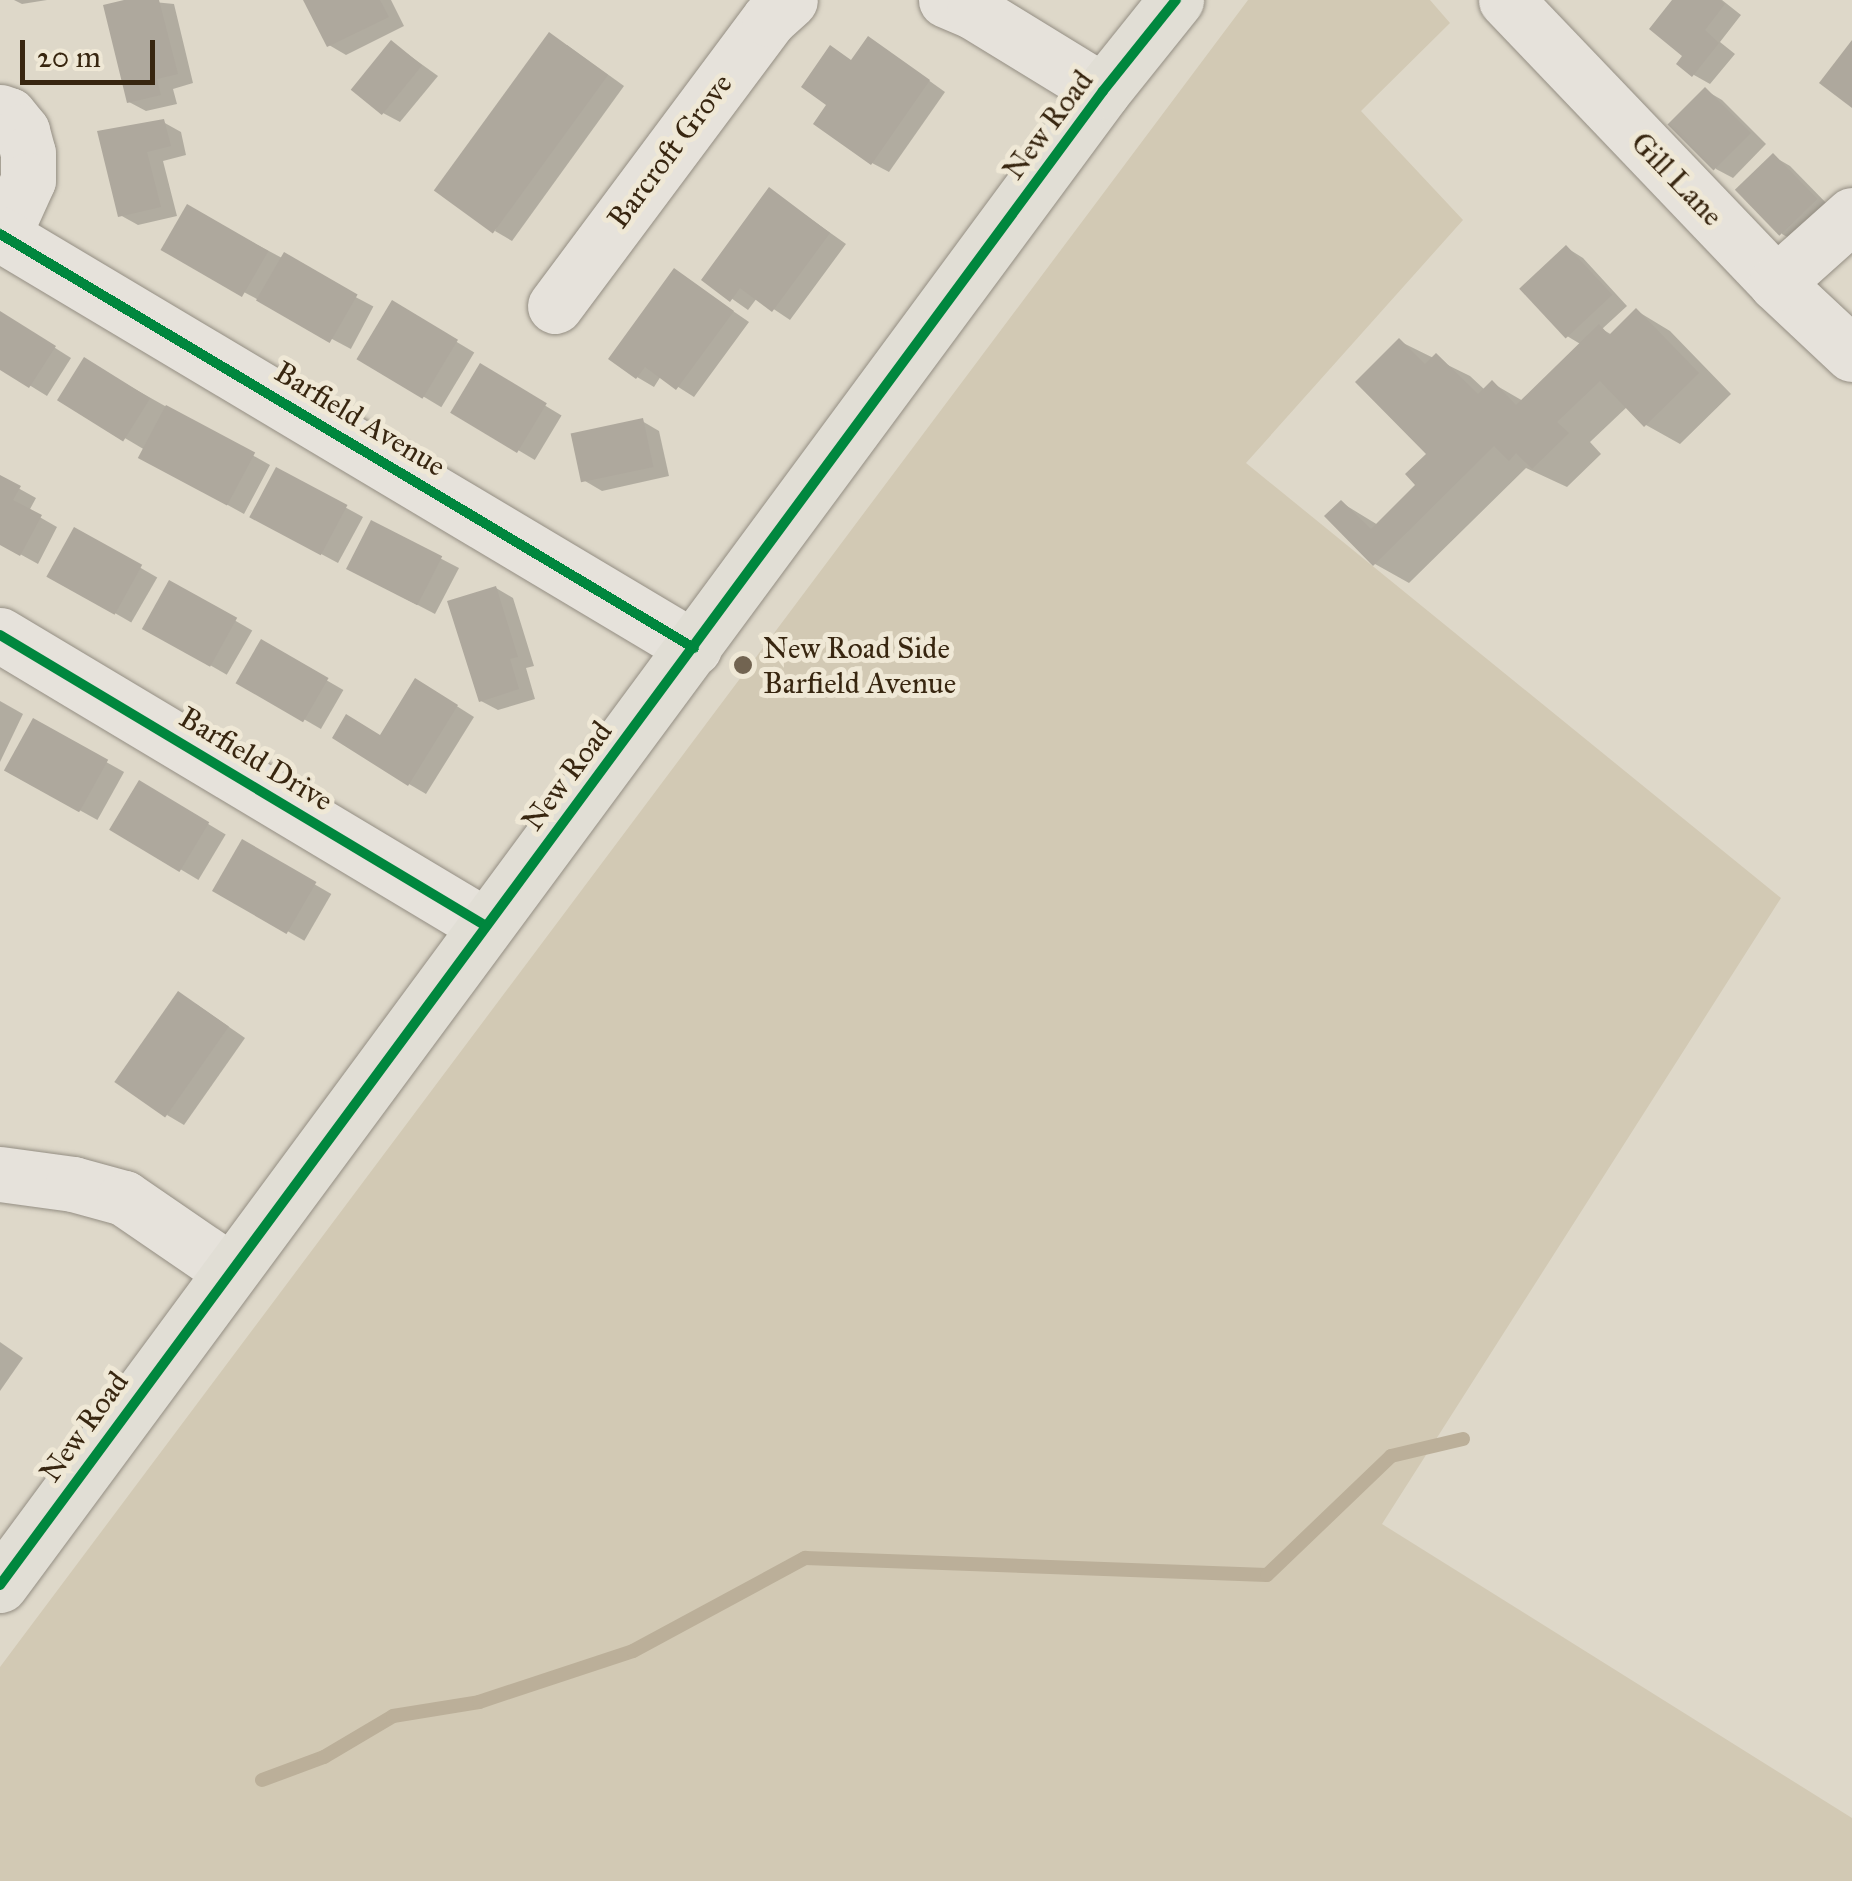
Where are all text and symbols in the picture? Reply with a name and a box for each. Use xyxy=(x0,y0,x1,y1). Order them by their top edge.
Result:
scale bar xyxy=(25,20,160,82)
text: 20 m xyxy=(37,39,101,75)
street label: New Road xyxy=(995,63,1101,187)
street label: Barcroft Grove xyxy=(600,67,740,235)
street label: Gill Lane xyxy=(1624,125,1730,233)
street label: Barfield Avenue xyxy=(268,354,452,484)
place label: New Road Side Barfield Avenue xyxy=(763,630,956,700)
marker: New Road Side Barfield Avenue xyxy=(732,654,754,676)
street label: Barfield Drive xyxy=(173,699,339,819)
street label: New Road xyxy=(514,714,620,838)
street label: New Road xyxy=(32,1365,136,1489)

